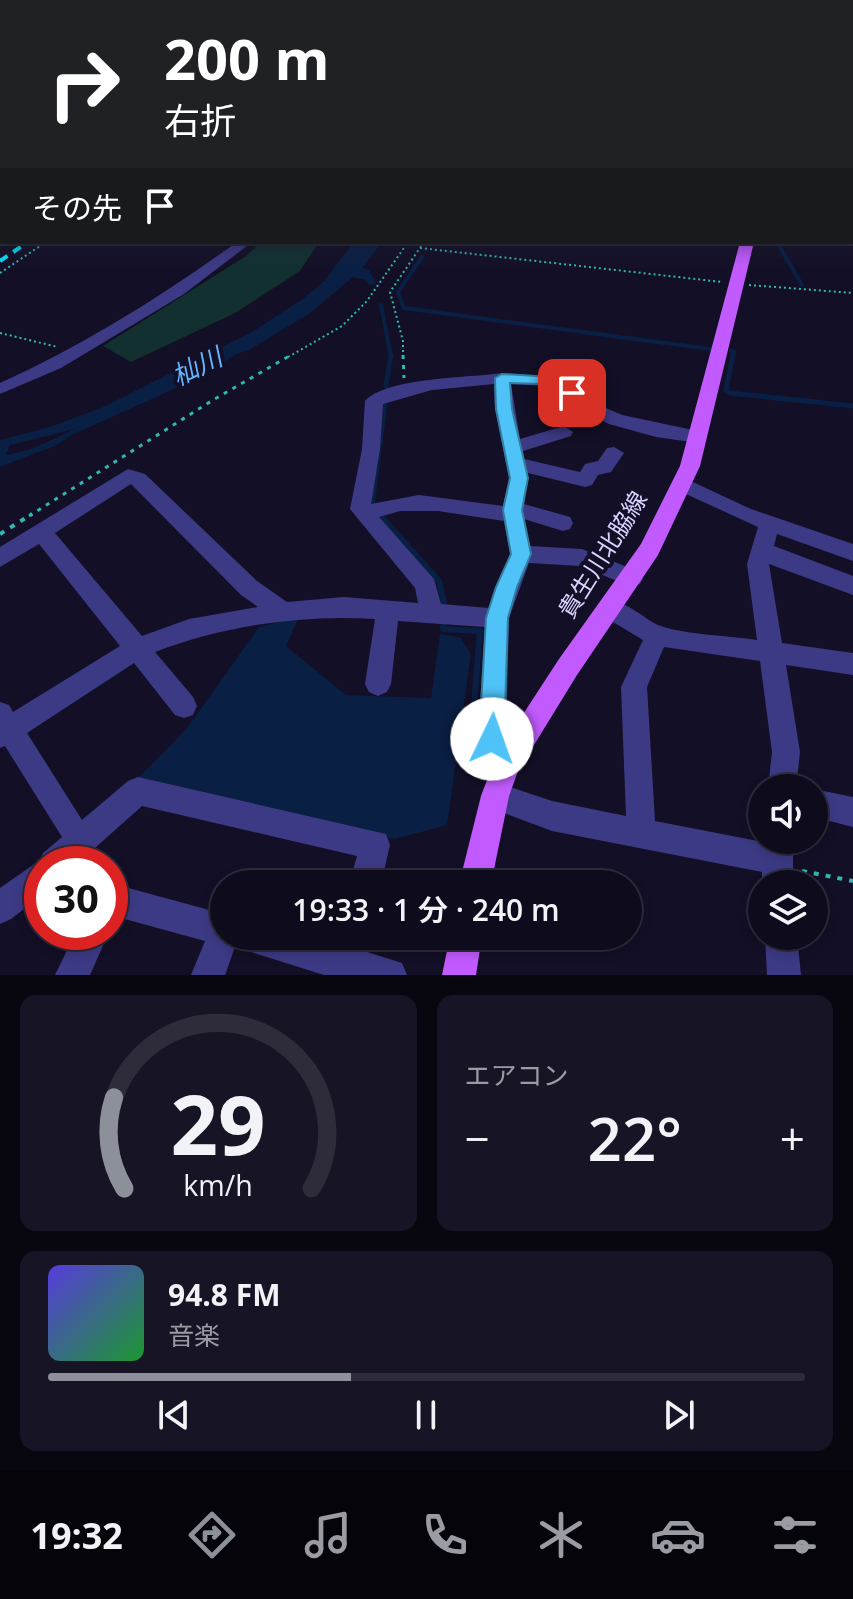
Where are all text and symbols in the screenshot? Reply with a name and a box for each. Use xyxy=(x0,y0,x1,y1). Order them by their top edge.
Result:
text: 200 m xyxy=(164,20,330,96)
icon: right xyxy=(32,32,136,136)
text: 右折 xyxy=(164,96,236,145)
icon: arrive xyxy=(138,184,182,228)
text: その先 xyxy=(32,187,122,228)
water label: 杣川 xyxy=(165,337,231,394)
pin xyxy=(538,359,606,427)
icon: arrive xyxy=(550,371,594,415)
street label: 貴生川北脇線 xyxy=(550,484,654,624)
position arrow xyxy=(450,697,534,781)
map controls xyxy=(748,774,828,950)
button: sound xyxy=(748,774,828,854)
speed limit sign: 30 xyxy=(24,846,128,950)
button: layers xyxy=(748,870,828,950)
text: 19:33 · 1 分 · 240 m xyxy=(292,889,560,930)
text: エアコン xyxy=(465,1057,569,1093)
text: 29 xyxy=(171,1066,266,1179)
text: 22° xyxy=(588,1097,682,1179)
text: − xyxy=(465,1108,490,1168)
text: + xyxy=(780,1108,805,1168)
text: km/h xyxy=(184,1165,253,1204)
text: 94.8 FM xyxy=(168,1274,281,1315)
text: 音楽 xyxy=(168,1317,220,1353)
icon: previous xyxy=(152,1393,196,1437)
icon: pause xyxy=(404,1393,448,1437)
icon: next xyxy=(657,1393,701,1437)
icon: directions xyxy=(184,1507,240,1563)
icon: music xyxy=(300,1507,356,1563)
icon: phone xyxy=(417,1507,473,1563)
icon: climate xyxy=(533,1507,589,1563)
icon: car xyxy=(650,1507,706,1563)
icon: filters xyxy=(767,1507,823,1563)
text: 19:32 xyxy=(30,1511,123,1560)

